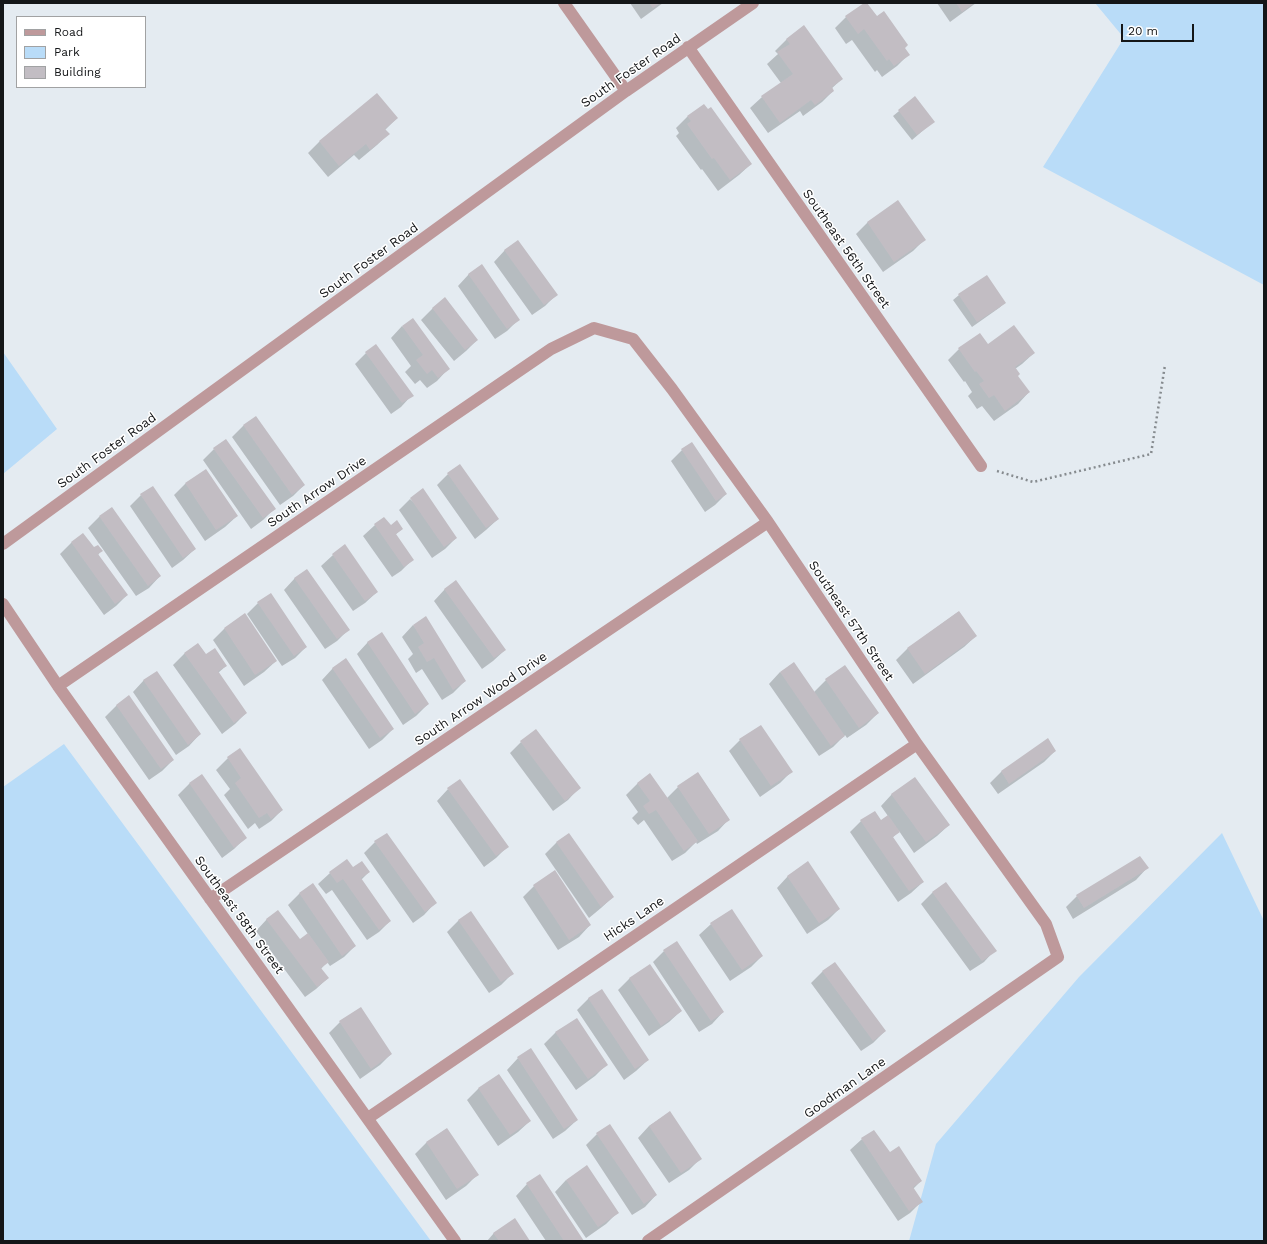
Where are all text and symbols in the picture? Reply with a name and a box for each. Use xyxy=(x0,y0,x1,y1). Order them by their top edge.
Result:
legend xyxy=(16,16,146,88)
scale bar xyxy=(1123,16,1196,42)
text: 20 m xyxy=(1128,24,1158,38)
text: Road xyxy=(54,25,83,39)
street label: South Foster Road xyxy=(578,31,684,111)
text: Park xyxy=(54,45,80,59)
text: Building xyxy=(54,65,101,79)
street label: Southeast 56th Street xyxy=(799,186,893,312)
street label: South Foster Road xyxy=(317,220,421,302)
street label: South Foster Road xyxy=(55,410,159,492)
street label: South Arrow Drive xyxy=(264,453,370,531)
street label: Southeast 57th Street xyxy=(805,558,897,684)
street label: South Arrow Wood Drive xyxy=(412,649,550,749)
street label: Southeast 58th Street xyxy=(191,853,287,977)
street label: Hicks Lane xyxy=(601,893,667,945)
street label: Goodman Lane xyxy=(801,1054,889,1122)

